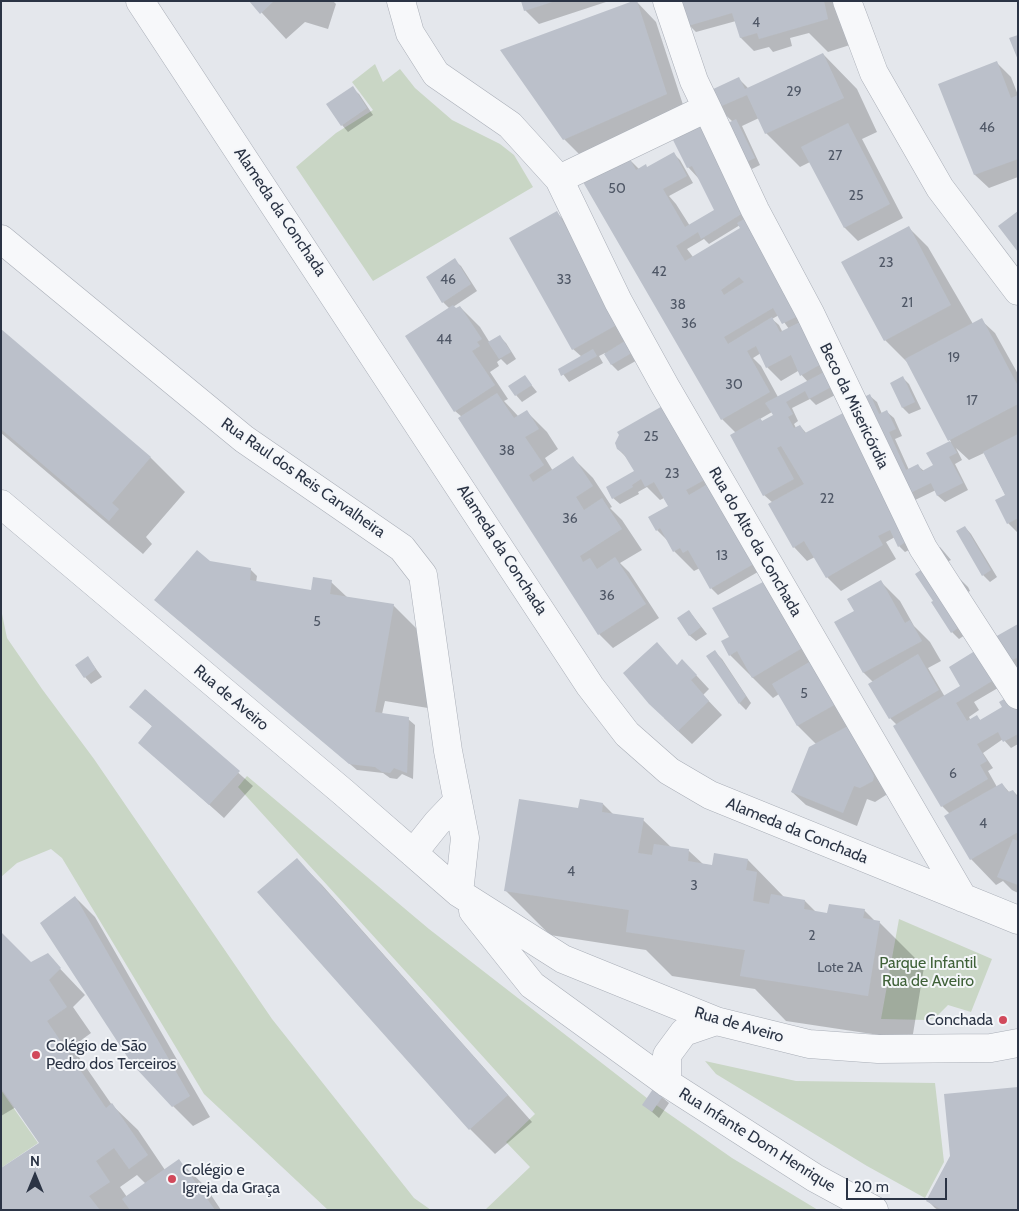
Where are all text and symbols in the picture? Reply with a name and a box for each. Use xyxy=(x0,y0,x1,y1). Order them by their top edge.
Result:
house number: 4 xyxy=(752,15,760,31)
house number: 29 xyxy=(786,84,802,100)
house number: 46 xyxy=(979,120,995,136)
street label: Alameda da Conchada xyxy=(230,144,330,280)
house number: 27 xyxy=(828,148,842,164)
house number: 50 xyxy=(608,181,626,197)
house number: 25 xyxy=(849,188,863,204)
house number: 23 xyxy=(879,255,893,271)
house number: 42 xyxy=(651,264,667,280)
house number: 46 xyxy=(440,272,456,288)
house number: 33 xyxy=(556,272,572,288)
house number: 21 xyxy=(901,295,913,311)
house number: 38 xyxy=(670,297,686,313)
house number: 36 xyxy=(681,316,697,332)
house number: 44 xyxy=(436,332,452,348)
street label: Beco da Misericórdia xyxy=(815,340,893,472)
house number: 19 xyxy=(948,350,960,366)
house number: 30 xyxy=(725,377,743,393)
house number: 17 xyxy=(966,393,978,409)
street label: Rua Raul dos Reis Carvalheira xyxy=(217,414,389,542)
house number: 25 xyxy=(644,429,658,445)
house number: 38 xyxy=(499,443,515,459)
street label: Rua do Alto da Conchada xyxy=(704,464,806,620)
house number: 23 xyxy=(665,466,679,482)
street label: Alameda da Conchada xyxy=(453,481,551,619)
house number: 22 xyxy=(820,491,834,507)
house number: 36 xyxy=(562,511,578,527)
house number: 13 xyxy=(716,548,728,564)
house number: 36 xyxy=(599,588,615,604)
house number: 5 xyxy=(313,614,321,630)
street label: Rua de Aveiro xyxy=(190,661,272,735)
house number: 5 xyxy=(800,686,808,702)
house number: 6 xyxy=(949,766,957,782)
street label: Alameda da Conchada xyxy=(723,794,871,868)
house number: 4 xyxy=(979,816,987,832)
house number: 4 xyxy=(567,864,575,880)
house number: 3 xyxy=(690,878,698,894)
house number: 2 xyxy=(808,928,816,944)
park label: Parque Infantil Rua de Aveiro xyxy=(879,953,977,991)
house number: Lote 2A xyxy=(817,960,863,976)
street label: Rua de Aveiro xyxy=(692,1003,786,1047)
place label: Conchada xyxy=(925,1010,993,1030)
marker: Conchada xyxy=(997,1014,1009,1026)
place label: Colégio de São Pedro dos Terceiros xyxy=(46,1036,176,1074)
marker: Colégio de São Pedro dos Terceiros xyxy=(30,1049,42,1061)
street label: Rua Infante Dom Henrique xyxy=(675,1084,839,1196)
north arrow xyxy=(10,1151,60,1201)
text: N xyxy=(30,1152,40,1170)
place label: Colégio e Igreja da Graça xyxy=(182,1160,280,1198)
scale bar xyxy=(849,1168,950,1200)
marker: Colégio e Igreja da Graça xyxy=(166,1173,178,1185)
text: 20 m xyxy=(854,1178,889,1196)

